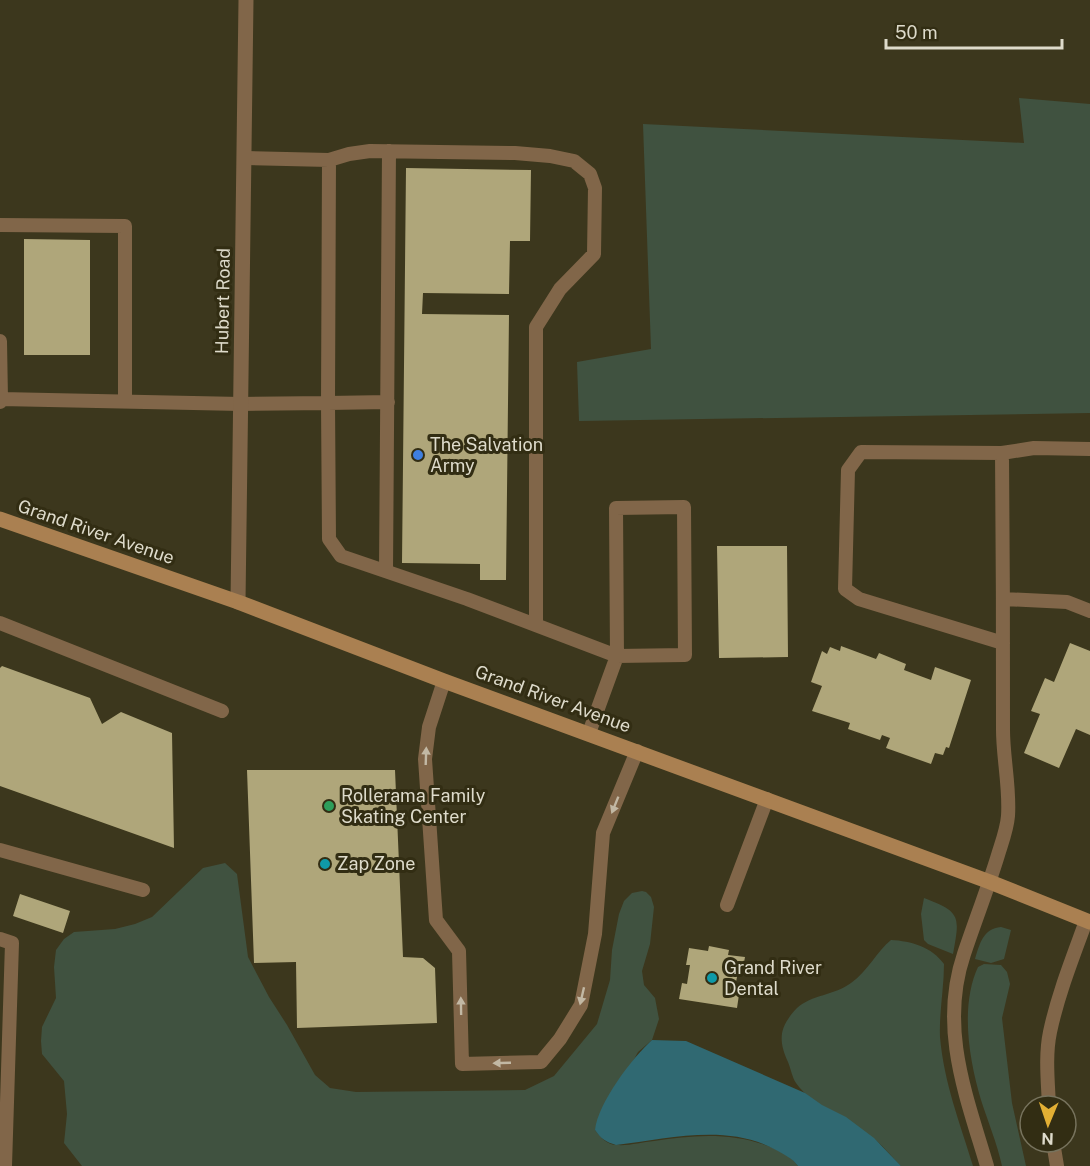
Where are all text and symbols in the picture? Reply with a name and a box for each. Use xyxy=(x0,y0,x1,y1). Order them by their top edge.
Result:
scale bar xyxy=(886,12,1062,50)
text: 50 m xyxy=(895,22,938,43)
street label: Hubert Road xyxy=(211,248,234,354)
place label: The Salvation Army xyxy=(430,434,543,476)
marker: The Salvation Army xyxy=(411,448,425,462)
street label: Grand River Avenue xyxy=(15,495,177,568)
street label: Grand River Avenue xyxy=(472,661,634,736)
one-way arrow xyxy=(422,747,431,766)
place label: Rollerama Family Skating Center xyxy=(341,785,486,827)
one-way arrow xyxy=(610,796,619,814)
marker: Rollerama Family Skating Center xyxy=(322,799,336,813)
place label: Zap Zone xyxy=(337,853,415,874)
marker: Zap Zone xyxy=(318,857,332,871)
place label: Grand River Dental xyxy=(724,957,822,999)
marker: Grand River Dental xyxy=(705,971,719,985)
one-way arrow xyxy=(577,987,587,1005)
one-way arrow xyxy=(456,996,465,1015)
one-way arrow xyxy=(492,1058,511,1067)
north arrow xyxy=(1018,1094,1078,1154)
text: N xyxy=(1041,1129,1054,1148)

